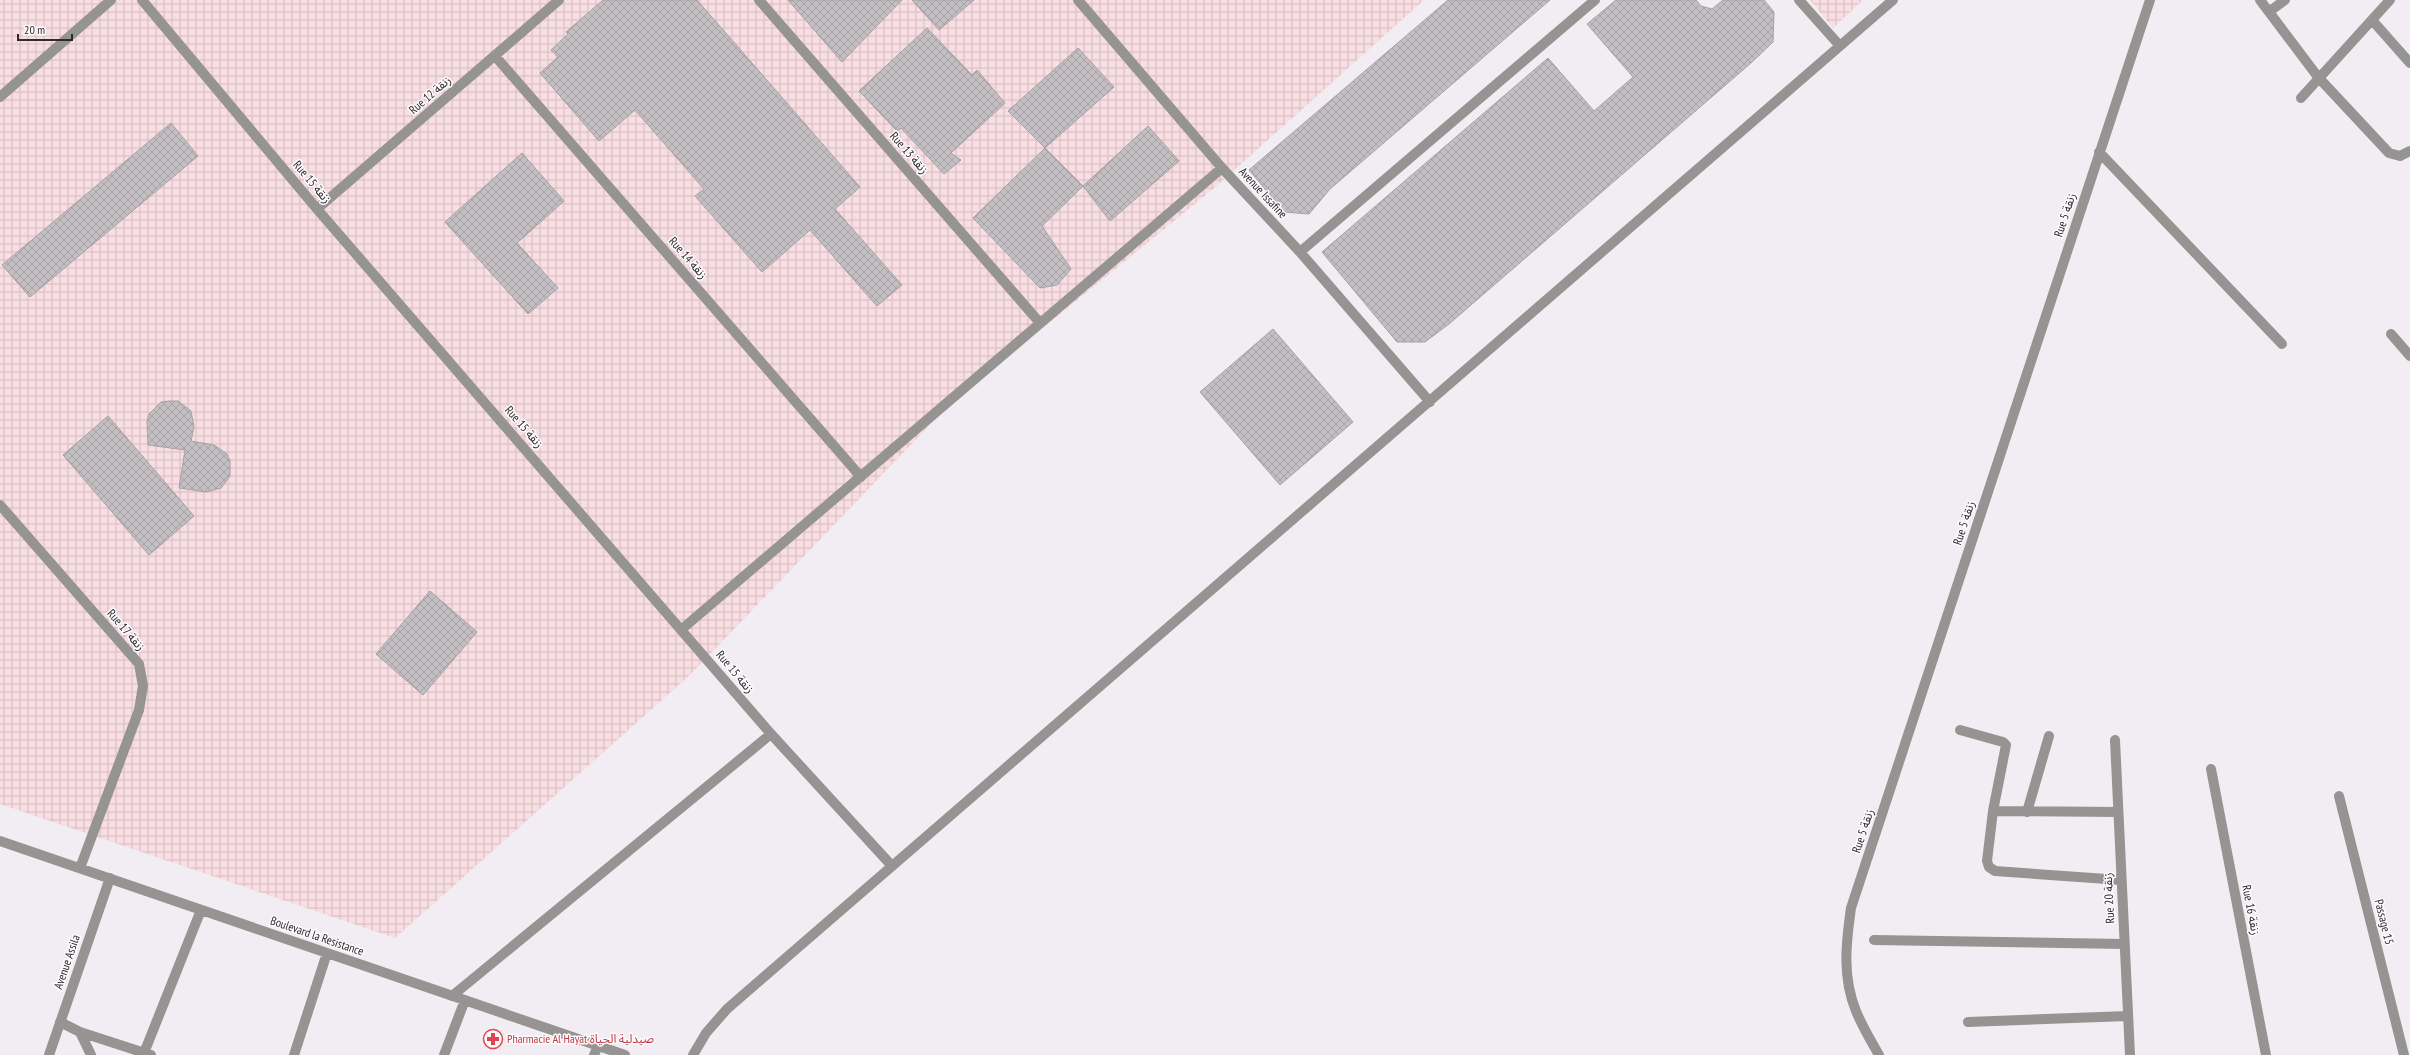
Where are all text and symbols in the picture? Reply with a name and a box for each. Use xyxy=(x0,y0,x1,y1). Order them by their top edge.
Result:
scale bar xyxy=(18,16,72,42)
text: 20 m xyxy=(24,22,45,37)
street label: Rue 12 زنقة xyxy=(406,72,454,117)
street label: Rue 13 زنقة xyxy=(887,129,932,177)
street label: Rue 15 زنقة xyxy=(290,157,334,206)
street label: Avenue Issafine xyxy=(1236,164,1291,221)
street label: Rue 5 زنقة xyxy=(2050,191,2079,239)
street label: Rue 14 زنقة xyxy=(666,234,711,282)
street label: Rue 15 زنقة xyxy=(502,403,547,451)
street label: Rue 5 زنقة xyxy=(1949,499,1978,547)
street label: Rue 17 زنقة xyxy=(104,606,149,654)
street label: Rue 15 زنقة xyxy=(713,647,757,696)
street label: Rue 5 زنقة xyxy=(1848,807,1877,855)
street label: Rue 20 زنقة xyxy=(2100,872,2117,924)
street label: Rue 16 زنقة xyxy=(2239,884,2264,936)
street label: Passage 15 xyxy=(2372,898,2397,946)
street label: Boulevard la Resistance xyxy=(269,913,366,959)
street label: Avenue Assila xyxy=(50,932,83,991)
pharmacy icon: Pharmacie Al Hayat صيدلية الحياة xyxy=(482,1028,504,1050)
place label: Pharmacie Al Hayat صيدلية الحياة xyxy=(507,1031,654,1046)

